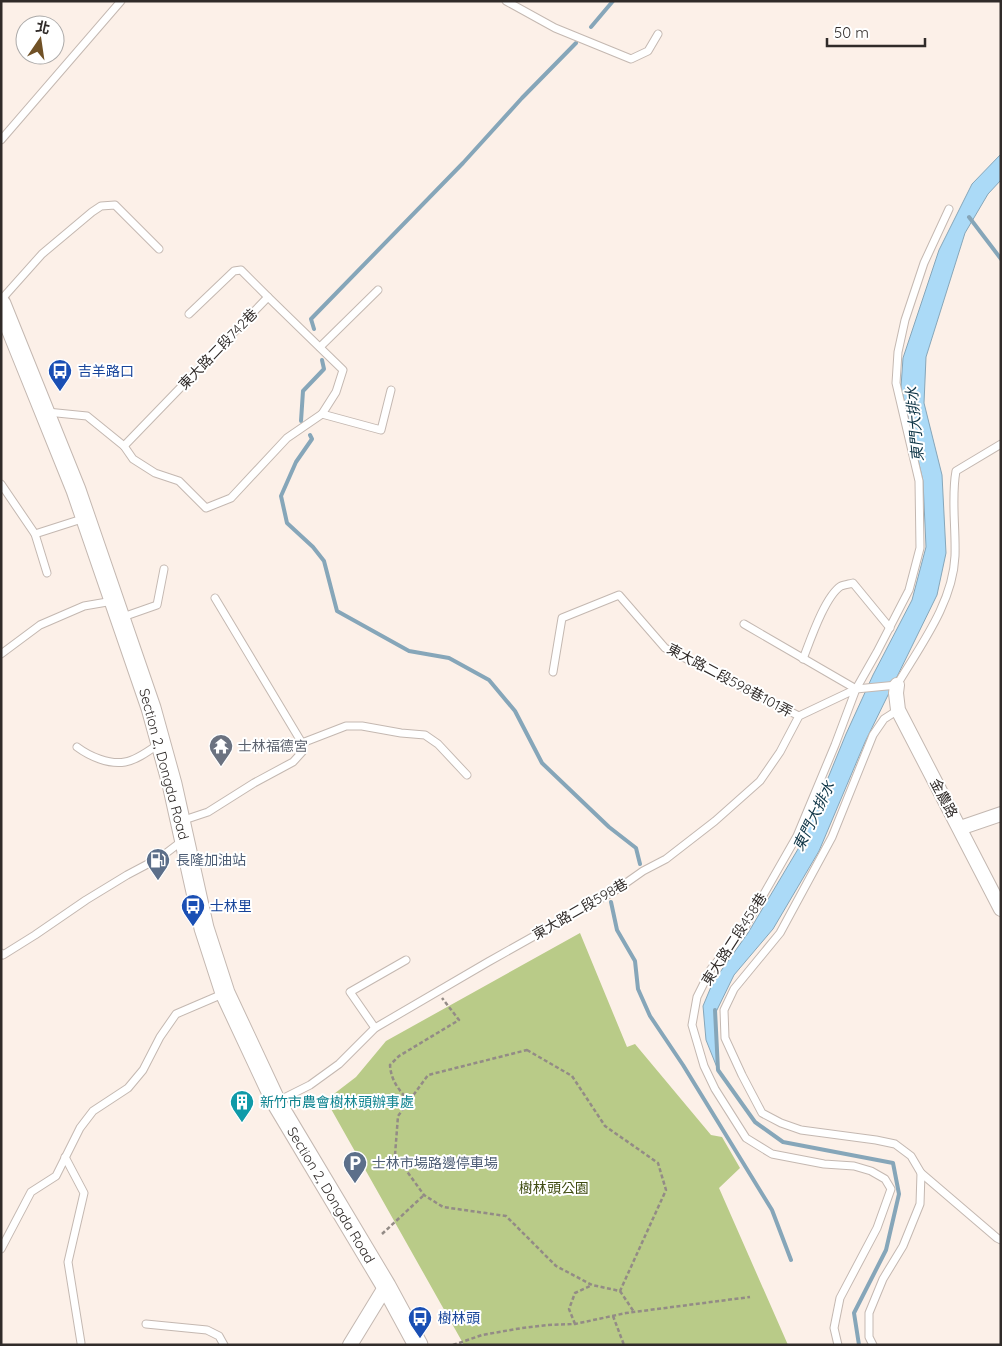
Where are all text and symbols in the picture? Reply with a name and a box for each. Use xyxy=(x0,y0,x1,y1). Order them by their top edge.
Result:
north arrow xyxy=(15,15,65,65)
scale bar xyxy=(827,15,924,47)
text: 北 xyxy=(34,17,52,38)
text: 50 m xyxy=(834,23,869,42)
street label: 東大路二段742巷 xyxy=(175,305,261,393)
bus stop icon: 吉羊路口 xyxy=(47,358,73,392)
place label: 吉羊路口 xyxy=(78,362,134,380)
water label: 東門大排水 xyxy=(902,385,927,462)
street label: 東大路二段598巷101弄 xyxy=(664,639,796,721)
street label: Section 2, Dongda Road xyxy=(135,686,193,842)
temple icon: 士林福德宮 xyxy=(208,733,234,767)
place label: 士林福德宮 xyxy=(238,737,308,755)
street label: 金農路 xyxy=(926,775,962,821)
water label: 東門大排水 xyxy=(789,777,839,854)
fuel station icon: 長隆加油站 xyxy=(145,847,171,881)
place label: 長隆加油站 xyxy=(176,851,246,869)
street label: 東大路二段598巷 xyxy=(529,874,631,944)
street label: 東大路二段458巷 xyxy=(697,889,771,989)
bus stop icon: 士林里 xyxy=(180,893,206,927)
place label: 士林里 xyxy=(210,897,252,915)
building icon: 新竹市農會樹林頭辦事處 xyxy=(229,1089,255,1123)
place label: 新竹市農會樹林頭辦事處 xyxy=(260,1093,414,1111)
street label: Section 2, Dongda Road xyxy=(283,1123,379,1267)
parking icon: 士林市場路邊停車場 xyxy=(342,1150,368,1184)
place label: 士林市場路邊停車場 xyxy=(372,1154,498,1172)
park label: 樹林頭公園 xyxy=(519,1179,589,1197)
bus stop icon: 樹林頭 xyxy=(407,1305,433,1339)
place label: 樹林頭 xyxy=(438,1309,480,1327)

